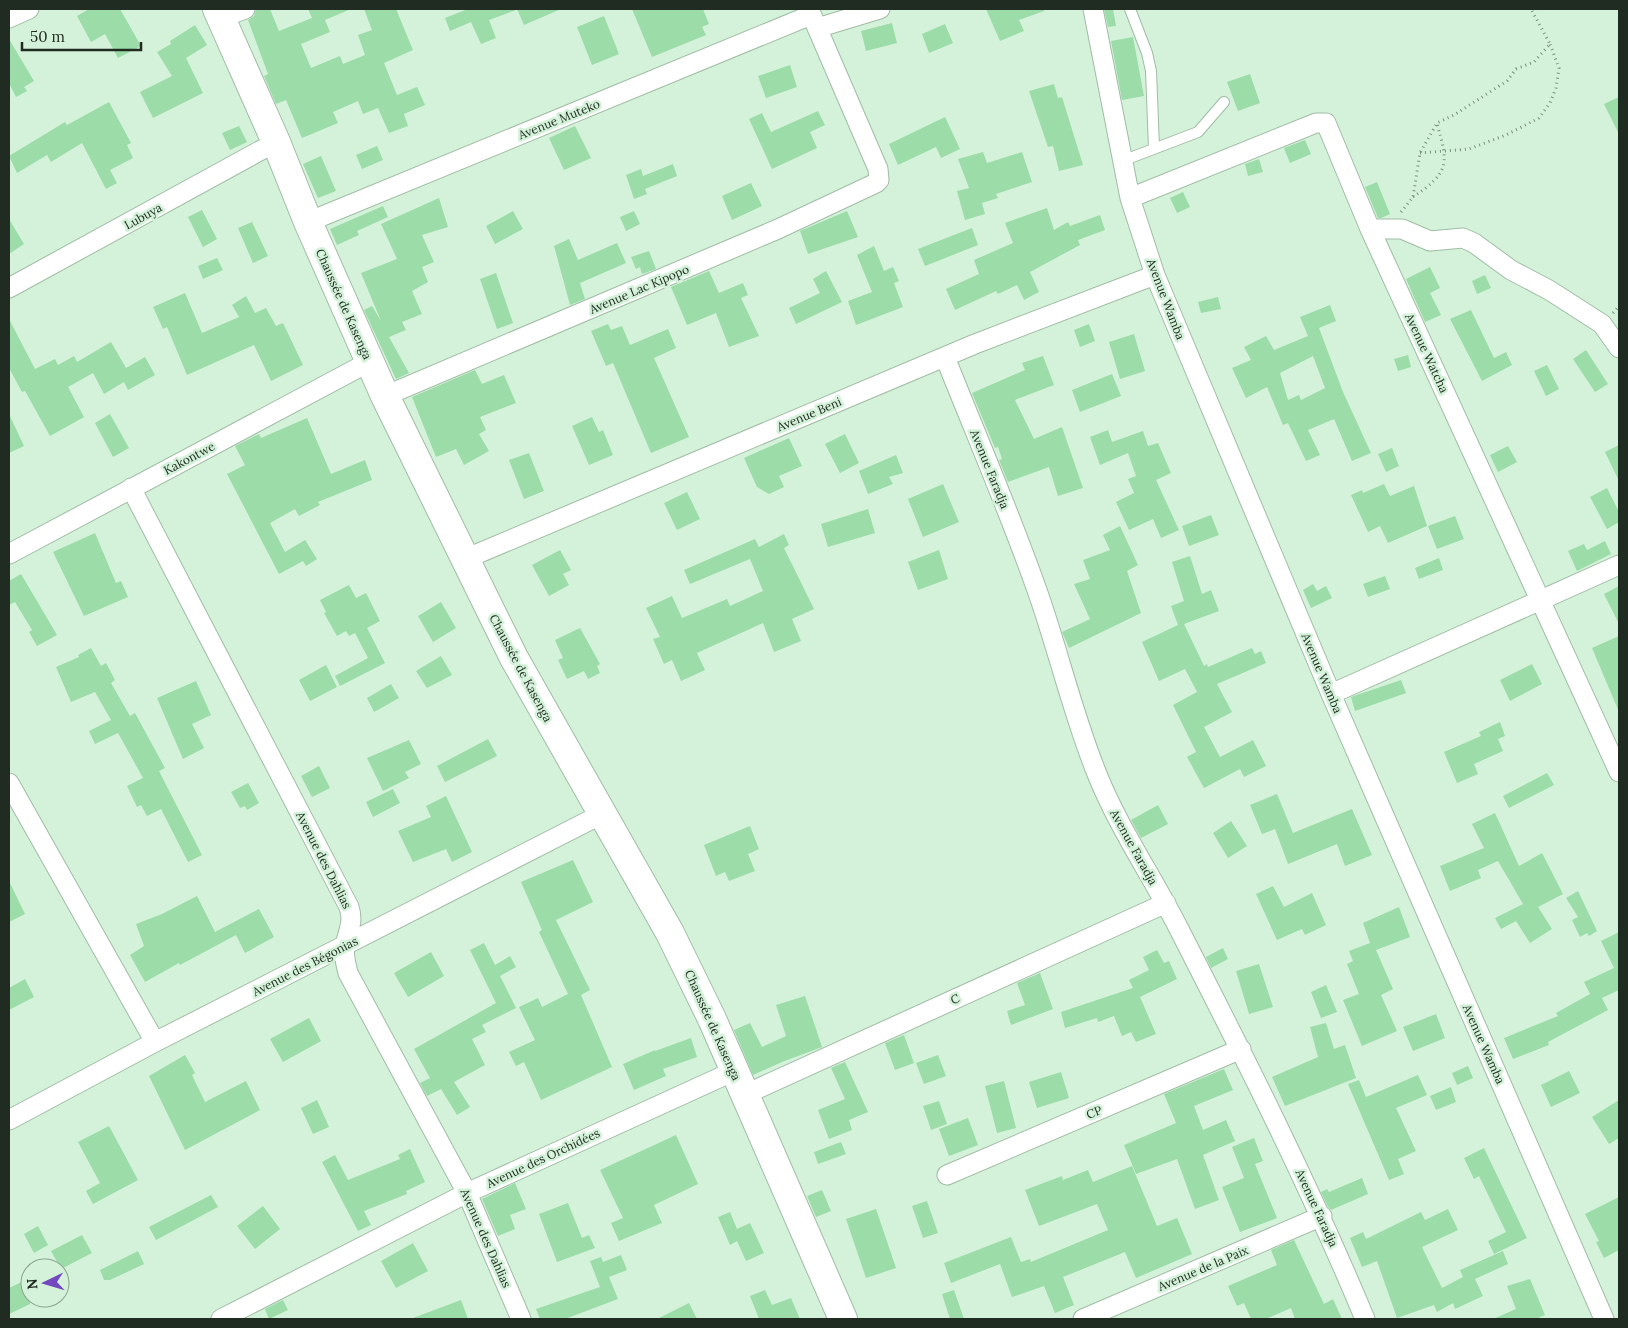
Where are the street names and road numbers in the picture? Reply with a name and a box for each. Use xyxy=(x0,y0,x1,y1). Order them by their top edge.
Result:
street label: Avenue Muteko xyxy=(515,96,602,143)
street label: Lubuya xyxy=(122,200,164,232)
street label: Chaussée de Kasenga xyxy=(313,246,375,362)
street label: Avenue Wamba xyxy=(1143,255,1188,342)
street label: Avenue Lac Kipopo xyxy=(586,261,691,317)
street label: Avenue Watcha xyxy=(1402,310,1452,395)
street label: Avenue Beni xyxy=(774,394,843,435)
street label: Avenue Faradja xyxy=(967,426,1013,511)
street label: Kakontwe xyxy=(161,438,218,478)
street label: Chaussée de Kasenga xyxy=(486,612,556,724)
street label: Avenue Wamba xyxy=(1298,630,1346,715)
street label: Avenue Faradja xyxy=(1107,806,1161,887)
street label: Avenue des Dahlias xyxy=(293,808,355,911)
street label: Avenue des Bégonias xyxy=(249,933,361,1000)
street label: Chaussée de Kasenga xyxy=(682,967,744,1083)
street label: C xyxy=(948,990,963,1008)
street label: Avenue Wamba xyxy=(1459,1001,1508,1086)
street label: CP xyxy=(1084,1102,1104,1122)
street label: Avenue des Orchidées xyxy=(483,1125,603,1191)
street label: Avenue Faradja xyxy=(1292,1166,1342,1249)
street label: Avenue des Dahlias xyxy=(457,1185,515,1290)
street label: Avenue de la Paix xyxy=(1155,1242,1251,1294)

